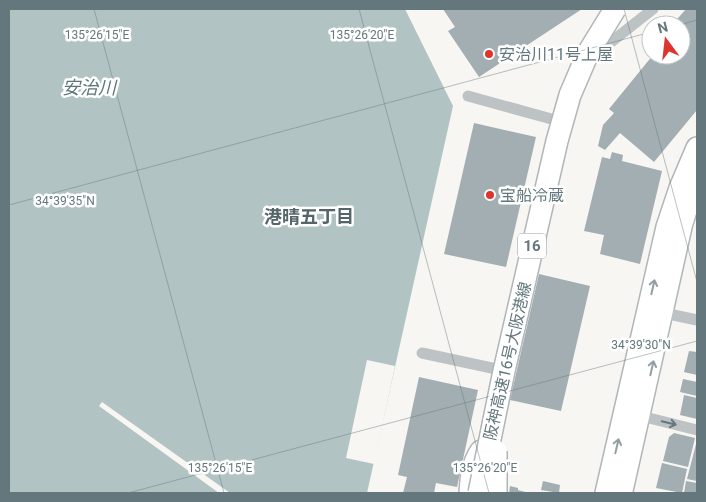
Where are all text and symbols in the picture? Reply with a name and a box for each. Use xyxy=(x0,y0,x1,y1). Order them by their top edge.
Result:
north arrow xyxy=(641,15,691,65)
text: N xyxy=(656,18,669,36)
text: 135°26'15"E xyxy=(65,28,129,42)
text: 135°26'20"E xyxy=(330,28,394,42)
place label: 安治川11号上屋 xyxy=(499,45,613,64)
marker: 安治川11号上屋 xyxy=(483,48,495,60)
water label: 安治川 xyxy=(62,77,118,98)
place label: 宝船冷蔵 xyxy=(500,186,564,205)
marker: 宝船冷蔵 xyxy=(484,189,496,201)
text: 34°39'35"N xyxy=(35,194,95,208)
district label: 港晴五丁目 xyxy=(264,206,354,227)
road number: 16 xyxy=(518,234,546,258)
street label: 阪神高速16号大阪港線 xyxy=(480,280,535,442)
one-way arrow xyxy=(649,280,658,296)
text: 34°39'30"N xyxy=(611,338,671,352)
one-way arrow xyxy=(648,361,657,377)
one-way arrow xyxy=(660,419,676,428)
one-way arrow xyxy=(613,438,622,454)
text: 135°26'15"E xyxy=(188,461,252,475)
text: 135°26'20"E xyxy=(453,461,517,475)

